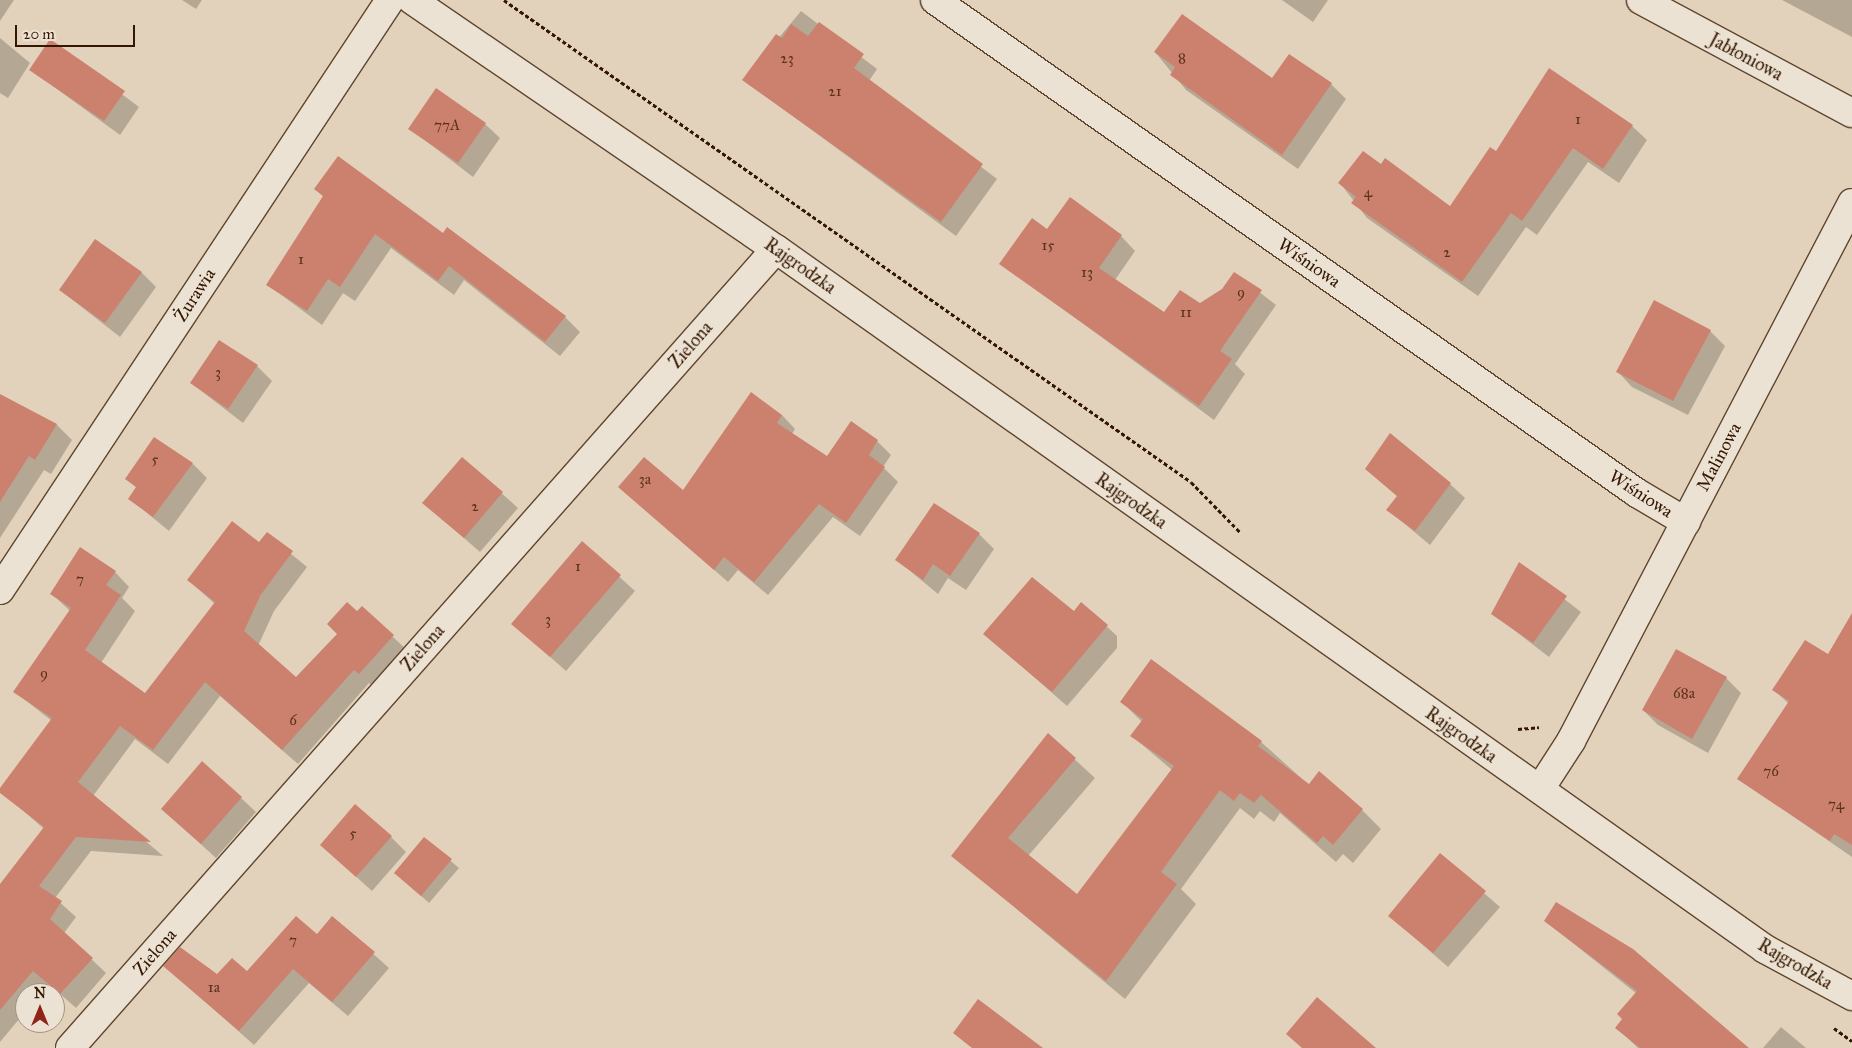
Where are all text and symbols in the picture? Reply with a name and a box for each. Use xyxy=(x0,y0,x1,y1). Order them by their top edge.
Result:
scale bar xyxy=(18,15,138,47)
text: 20 m xyxy=(23,25,55,43)
street label: Jabłoniowa xyxy=(1706,29,1786,85)
house number: 23 xyxy=(780,50,794,68)
house number: 8 xyxy=(1178,50,1186,68)
house number: 21 xyxy=(828,83,842,101)
house number: 1 xyxy=(1575,111,1581,129)
house number: 77A xyxy=(434,117,460,135)
house number: 4 xyxy=(1364,184,1372,202)
street label: Rajgrodzka xyxy=(760,234,840,298)
street label: Wiśniowa xyxy=(1273,234,1345,292)
house number: 15 xyxy=(1042,237,1054,255)
house number: 2 xyxy=(1443,244,1451,262)
house number: 1 xyxy=(298,251,304,269)
street label: Żurawia xyxy=(170,264,220,326)
house number: 13 xyxy=(1081,264,1093,282)
house number: 9 xyxy=(1237,284,1245,302)
house number: 11 xyxy=(1180,304,1192,322)
street label: Zielona xyxy=(665,317,717,373)
house number: 3 xyxy=(215,364,221,382)
street label: Malinowa xyxy=(1692,419,1746,495)
house number: 5 xyxy=(152,451,158,469)
street label: Wiśniowa xyxy=(1605,465,1677,523)
street label: Rajgrodzka xyxy=(1091,469,1171,533)
house number: 3a xyxy=(639,471,651,489)
house number: 2 xyxy=(471,498,479,516)
house number: 1 xyxy=(575,558,581,576)
house number: 7 xyxy=(76,571,84,589)
house number: 3 xyxy=(545,611,551,629)
street label: Zielona xyxy=(397,620,449,676)
house number: 9 xyxy=(40,665,48,683)
house number: 68a xyxy=(1673,685,1695,703)
street label: Rajgrodzka xyxy=(1421,703,1501,767)
house number: 6 xyxy=(289,712,297,730)
house number: 76 xyxy=(1763,763,1779,781)
house number: 74 xyxy=(1828,796,1844,814)
house number: 5 xyxy=(350,825,356,843)
street label: Zielona xyxy=(129,924,181,980)
house number: 7 xyxy=(289,932,297,950)
street label: Rajgrodzka xyxy=(1754,934,1836,994)
house number: 1a xyxy=(208,979,220,997)
north arrow xyxy=(15,983,65,1033)
text: N xyxy=(34,985,46,1002)

